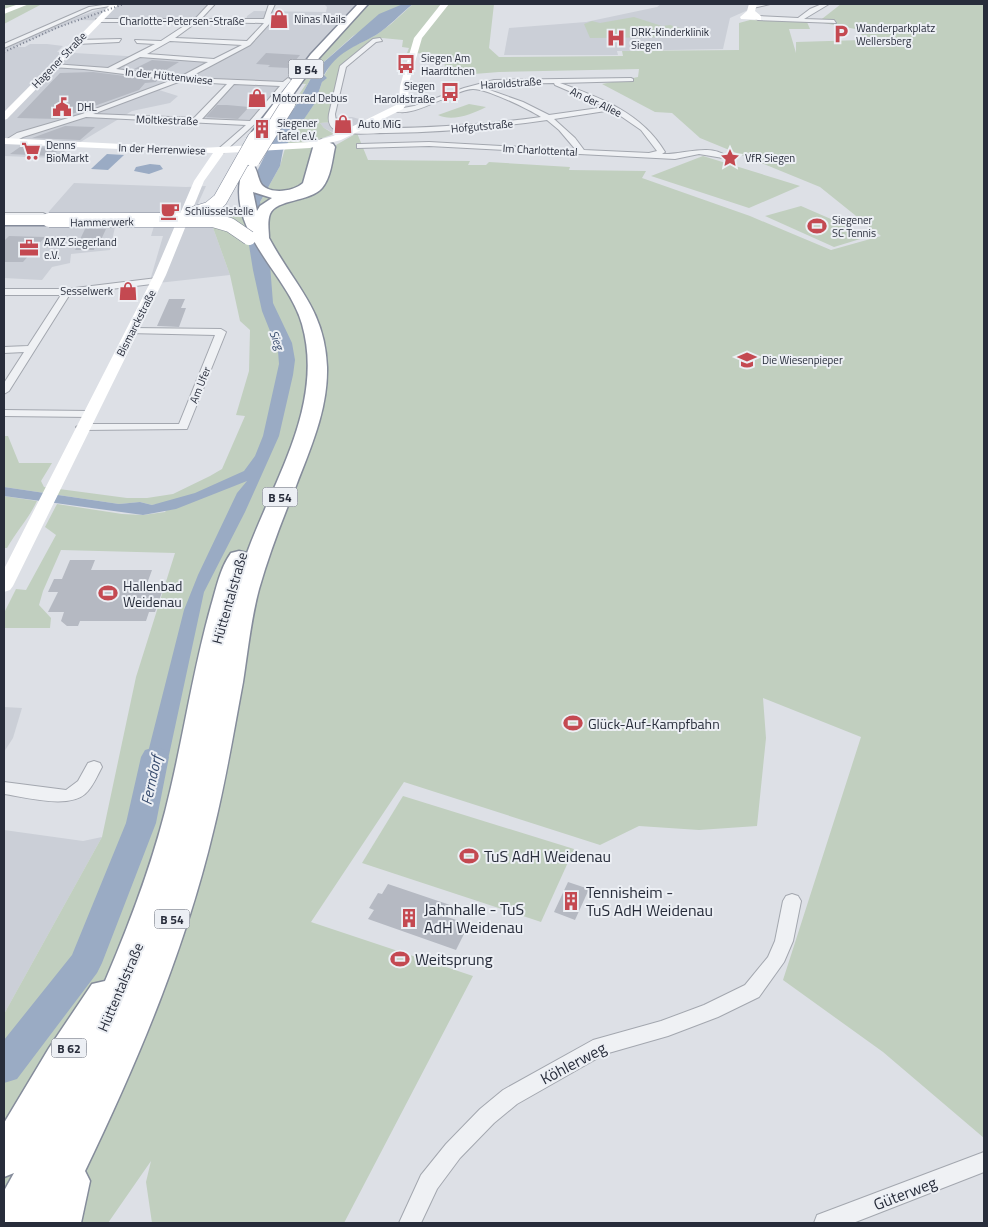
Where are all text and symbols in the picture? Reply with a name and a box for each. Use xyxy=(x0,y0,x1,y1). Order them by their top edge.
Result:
shop icon: Ninas Nails xyxy=(268,8,290,30)
place label: Ninas Nails xyxy=(294,11,346,27)
street label: Charlotte-Petersen-Straße xyxy=(120,13,245,29)
place label: Wanderparkplatz Wellersberg xyxy=(856,20,935,49)
parking icon: Wanderparkplatz Wellersberg xyxy=(830,23,852,45)
place label: DRK-Kinderklinik Siegen xyxy=(631,24,710,53)
hospital icon: DRK-Kinderklinik Siegen xyxy=(605,27,627,49)
street label: Hagener Straße xyxy=(28,28,90,92)
place label: Siegen Am Haardtchen xyxy=(421,50,475,79)
bus stop icon: Siegen Am Haardtchen xyxy=(395,53,417,75)
road number: B 54 xyxy=(288,60,324,78)
street label: In der Hüttenwiese xyxy=(124,63,214,89)
street label: Haroldstraße xyxy=(480,73,542,93)
place label: Siegen Haroldstraße xyxy=(374,78,435,107)
bus stop icon: Siegen Haroldstraße xyxy=(439,81,461,103)
street label: An der Allee xyxy=(568,83,625,121)
shop icon: Motorrad Debus xyxy=(246,87,268,109)
place label: Motorrad Debus xyxy=(272,90,347,106)
public building icon: DHL xyxy=(51,96,73,118)
place label: DHL xyxy=(77,99,98,115)
street label: Moltkestraße xyxy=(136,111,199,129)
shop icon: Auto MiG xyxy=(332,113,354,135)
place label: Siegener Tafel e.V. xyxy=(277,115,318,144)
street label: Hofgutstraße xyxy=(450,115,514,137)
place label: Auto MiG xyxy=(358,116,401,132)
building icon: Siegener Tafel e.V. xyxy=(251,118,273,140)
place label: Denns BioMarkt xyxy=(46,137,89,166)
street label: In der Herrenwiese xyxy=(118,139,206,159)
supermarket icon: Denns BioMarkt xyxy=(20,140,42,162)
street label: Im Charlottental xyxy=(502,140,578,160)
place icon: VfR Siegen xyxy=(719,147,741,169)
place label: VfR Siegen xyxy=(745,150,795,166)
cafe icon: Schlüsselstelle xyxy=(159,200,181,222)
place label: Schlüsselstelle xyxy=(185,203,254,219)
place label: Siegener SC Tennis xyxy=(832,212,876,241)
street label: Hammerwerk xyxy=(70,213,135,231)
sports icon: Siegener SC Tennis xyxy=(806,215,828,237)
place label: AMZ Siegerland e.V. xyxy=(44,234,117,263)
office icon: AMZ Siegerland e.V. xyxy=(18,237,40,259)
shop icon: Sesselwerk xyxy=(117,280,139,302)
place label: Sesselwerk xyxy=(60,283,114,299)
street label: Bismarckstraße xyxy=(112,286,160,359)
water label: Sieg xyxy=(265,327,290,354)
school or university icon: Die Wiesenpieper xyxy=(736,349,758,371)
place label: Die Wiesenpieper xyxy=(762,352,843,368)
street label: Am Ufer xyxy=(185,364,215,406)
road number: B 54 xyxy=(262,488,298,507)
street label: Hüttentalstraße xyxy=(206,550,252,646)
place label: Hallenbad Weidenau xyxy=(123,575,182,612)
sports icon: Hallenbad Weidenau xyxy=(97,582,119,604)
sports icon: Glück-Auf-Kampfbahn xyxy=(562,712,584,734)
place label: Glück-Auf-Kampfbahn xyxy=(588,713,720,734)
water label: Ferndorf xyxy=(135,751,168,807)
place label: TuS AdH Weidenau xyxy=(484,844,611,868)
sports icon: TuS AdH Weidenau xyxy=(458,845,480,867)
place label: Tennisheim - TuS AdH Weidenau xyxy=(586,880,713,922)
building icon: Tennisheim - TuS AdH Weidenau xyxy=(560,890,582,912)
place label: Jahnhalle - TuS AdH Weidenau xyxy=(424,897,524,939)
building icon: Jahnhalle - TuS AdH Weidenau xyxy=(398,907,420,929)
road number: B 54 xyxy=(154,910,190,929)
street label: Hüttentalstraße xyxy=(92,939,148,1035)
place label: Weitsprung xyxy=(415,947,493,971)
sports icon: Weitsprung xyxy=(389,948,411,970)
street label: Köhlerweg xyxy=(536,1036,610,1090)
road number: B 62 xyxy=(52,1038,86,1058)
street label: Güterweg xyxy=(870,1170,940,1216)

